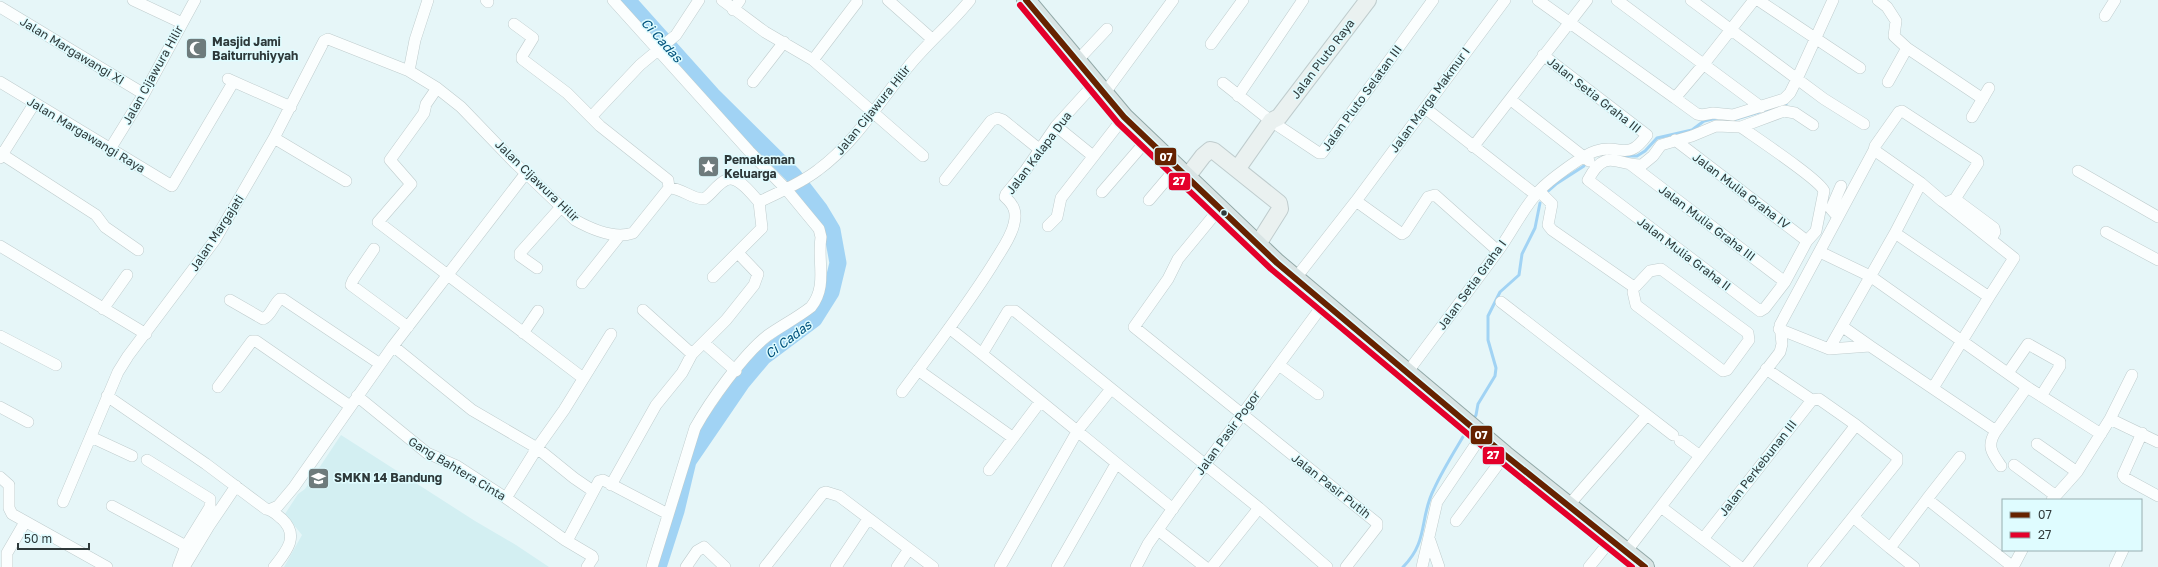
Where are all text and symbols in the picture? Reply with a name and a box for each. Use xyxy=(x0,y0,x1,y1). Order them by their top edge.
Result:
street label: Jalan Margawangi XI xyxy=(17,13,127,88)
water label: Ci Cadas xyxy=(638,15,687,66)
street label: Jalan Pluto Raya xyxy=(1288,16,1358,102)
street label: Jalan Cijawura Hilir xyxy=(119,22,186,127)
place label: Masjid Jami Baiturruhiyyah xyxy=(212,34,298,63)
mosque icon: Masjid Jami Baiturruhiyyah xyxy=(184,36,210,62)
street label: Jalan Pluto Selatan III xyxy=(1318,42,1405,153)
street label: Jalan Marga Makmur I xyxy=(1386,44,1473,155)
street label: Jalan Setia Graha III xyxy=(1544,53,1644,136)
street label: Jalan Cijawura Hilir xyxy=(832,62,914,158)
street label: Jalan Margawangi Raya xyxy=(24,93,148,176)
street label: Jalan Kalapa Dua xyxy=(1003,108,1075,197)
street label: Jalan Cijawura Hilir xyxy=(492,137,583,225)
line badge: 07 xyxy=(1154,147,1177,166)
street label: Jalan Mulia Graha IV xyxy=(1690,149,1793,232)
text: 07 xyxy=(1159,150,1173,163)
place label: Pemakaman Keluarga xyxy=(724,152,795,181)
place icon: Pemakaman Keluarga xyxy=(696,154,722,180)
line badge: 27 xyxy=(1168,172,1191,191)
text: 27 xyxy=(1173,174,1185,187)
street label: Jalan Mulia Graha III xyxy=(1656,182,1758,264)
street label: Jalan Margajati xyxy=(186,192,247,274)
unlabelled marker xyxy=(1219,208,1229,218)
street label: Jalan Mulia Graha II xyxy=(1634,214,1734,294)
street label: Jalan Setia Graha I xyxy=(1434,237,1509,333)
water label: Ci Cadas xyxy=(762,316,815,362)
street label: Jalan Pasir Pogor xyxy=(1192,387,1263,478)
street label: Jalan Perkebunan III xyxy=(1715,417,1800,519)
line badge: 07 xyxy=(1470,425,1493,445)
text: 07 xyxy=(1474,428,1488,441)
street label: Gang Bahtera Cinta xyxy=(406,433,509,504)
line badge: 27 xyxy=(1482,446,1505,465)
text: 27 xyxy=(1487,448,1499,461)
street label: Jalan Pasir Putih xyxy=(1289,450,1374,521)
school or university icon: SMKN 14 Bandung xyxy=(306,465,332,491)
place label: SMKN 14 Bandung xyxy=(334,470,442,485)
legend xyxy=(2002,499,2142,551)
text: 07 xyxy=(2038,507,2052,522)
scale bar xyxy=(18,525,89,551)
text: 27 xyxy=(2038,527,2051,542)
text: 50 m xyxy=(24,531,52,546)

